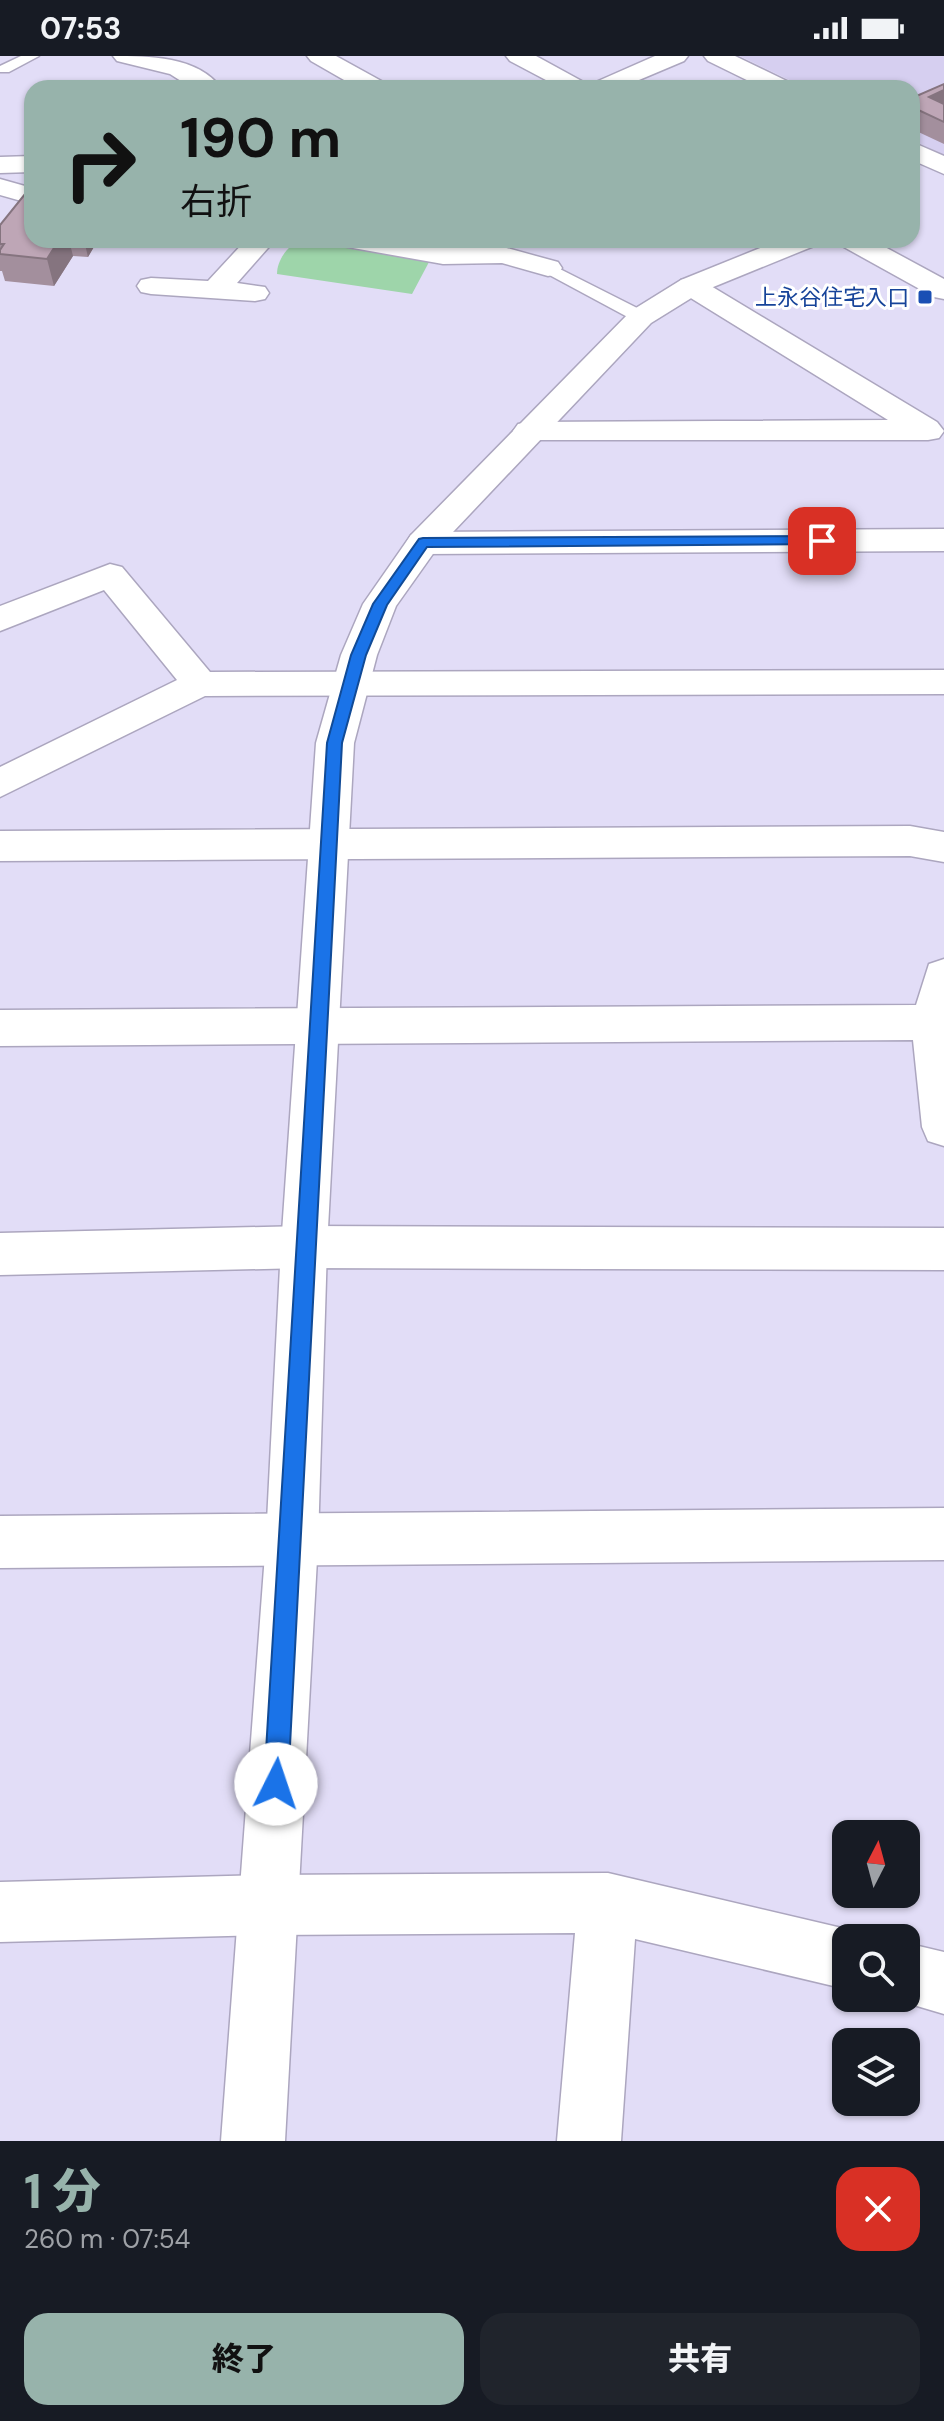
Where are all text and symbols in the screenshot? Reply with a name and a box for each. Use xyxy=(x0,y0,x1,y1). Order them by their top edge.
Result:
text: 07:53 xyxy=(40,9,121,48)
text: 190 m xyxy=(180,101,341,174)
icon: right xyxy=(48,112,152,216)
text: 右折 xyxy=(180,178,252,225)
place label: 上永谷住宅入口 xyxy=(755,283,909,312)
marker: 上永谷住宅入口 xyxy=(916,288,934,306)
pin xyxy=(788,507,856,575)
icon: arrive xyxy=(800,519,844,563)
position arrow xyxy=(234,1742,318,1826)
north arrow xyxy=(832,1820,920,1908)
map controls xyxy=(832,1820,920,2116)
button: search xyxy=(832,1924,920,2012)
button: layers xyxy=(832,2028,920,2116)
text: 1 分 xyxy=(24,2160,101,2223)
button: close xyxy=(836,2167,920,2251)
text: 260 m · 07:54 xyxy=(24,2222,190,2256)
button: 終了 xyxy=(24,2313,464,2405)
button: 共有 xyxy=(480,2313,920,2405)

